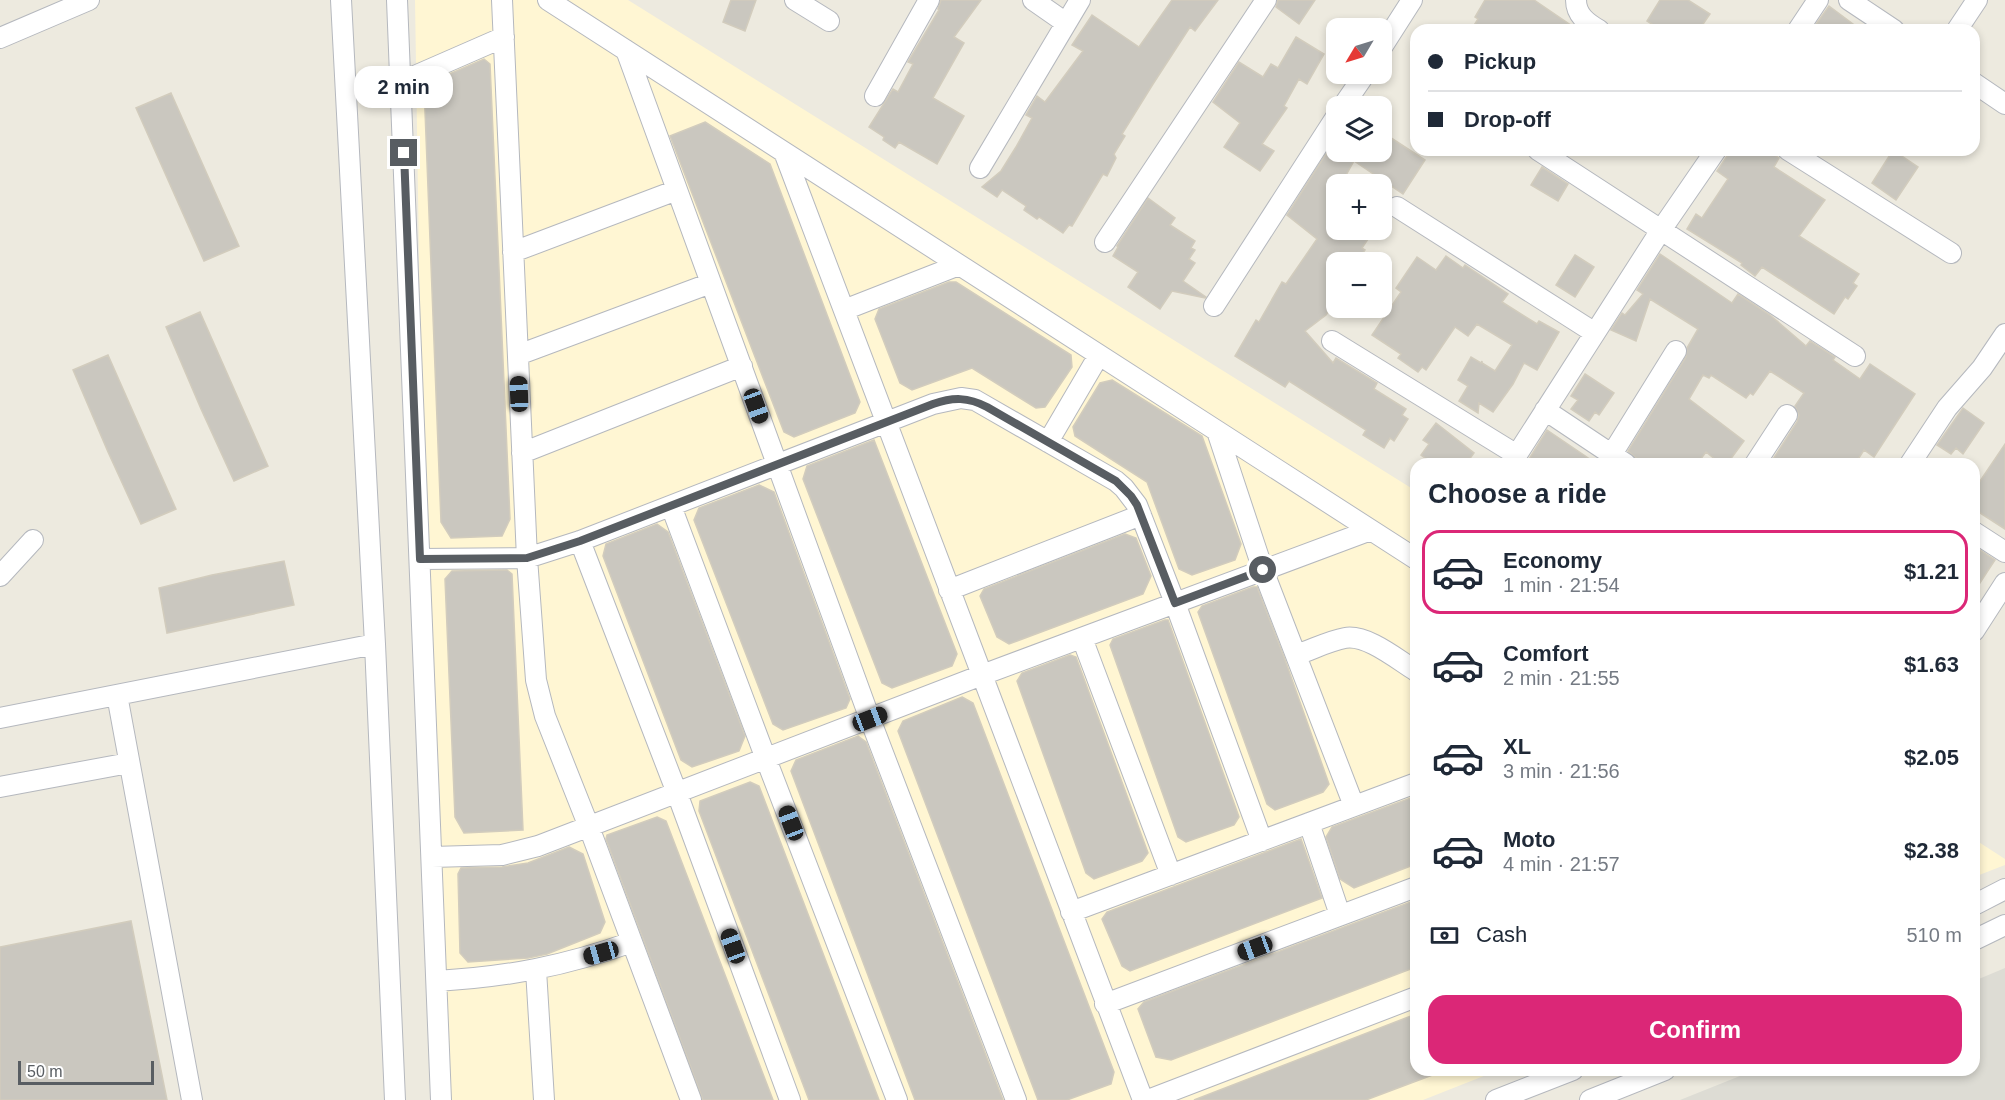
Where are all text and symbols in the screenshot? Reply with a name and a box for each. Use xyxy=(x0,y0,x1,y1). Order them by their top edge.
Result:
north arrow xyxy=(1326,18,1392,84)
map controls xyxy=(1326,18,1392,318)
text: Pickup xyxy=(1464,49,1536,74)
callout: 2 min xyxy=(354,66,454,108)
text: 2 min xyxy=(377,76,430,98)
button: layers xyxy=(1326,96,1392,162)
text: Drop-off xyxy=(1464,107,1551,132)
route end xyxy=(390,139,417,166)
button: + xyxy=(1326,174,1392,240)
button: − xyxy=(1326,252,1392,318)
car xyxy=(509,376,529,412)
car xyxy=(741,386,771,426)
text: Choose a ride xyxy=(1428,479,1607,509)
icon: car xyxy=(1431,545,1485,599)
text: Economy xyxy=(1503,548,1602,573)
route start xyxy=(1249,556,1276,583)
text: $1.21 xyxy=(1904,559,1959,584)
text: 1 min · 21:54 xyxy=(1503,574,1620,596)
icon: car xyxy=(1431,638,1485,692)
text: Comfort xyxy=(1503,641,1589,666)
text: $1.63 xyxy=(1904,652,1959,677)
text: 2 min · 21:55 xyxy=(1503,667,1620,689)
car xyxy=(850,704,890,734)
icon: car xyxy=(1431,731,1485,785)
text: XL xyxy=(1503,734,1531,759)
text: $2.05 xyxy=(1904,745,1959,770)
text: 3 min · 21:56 xyxy=(1503,760,1620,782)
car xyxy=(776,803,806,843)
icon: car xyxy=(1431,824,1485,878)
text: Moto xyxy=(1503,827,1556,852)
text: $2.38 xyxy=(1904,838,1959,863)
text: 4 min · 21:57 xyxy=(1503,853,1620,875)
icon: cash xyxy=(1428,919,1461,952)
text: Cash xyxy=(1476,922,1527,947)
text: 510 m xyxy=(1906,924,1962,946)
car xyxy=(718,926,748,966)
car xyxy=(1235,933,1275,963)
car xyxy=(581,939,621,967)
button: Confirm xyxy=(1428,995,1962,1064)
scale bar xyxy=(18,1058,154,1086)
text: 50 m xyxy=(27,1063,63,1080)

